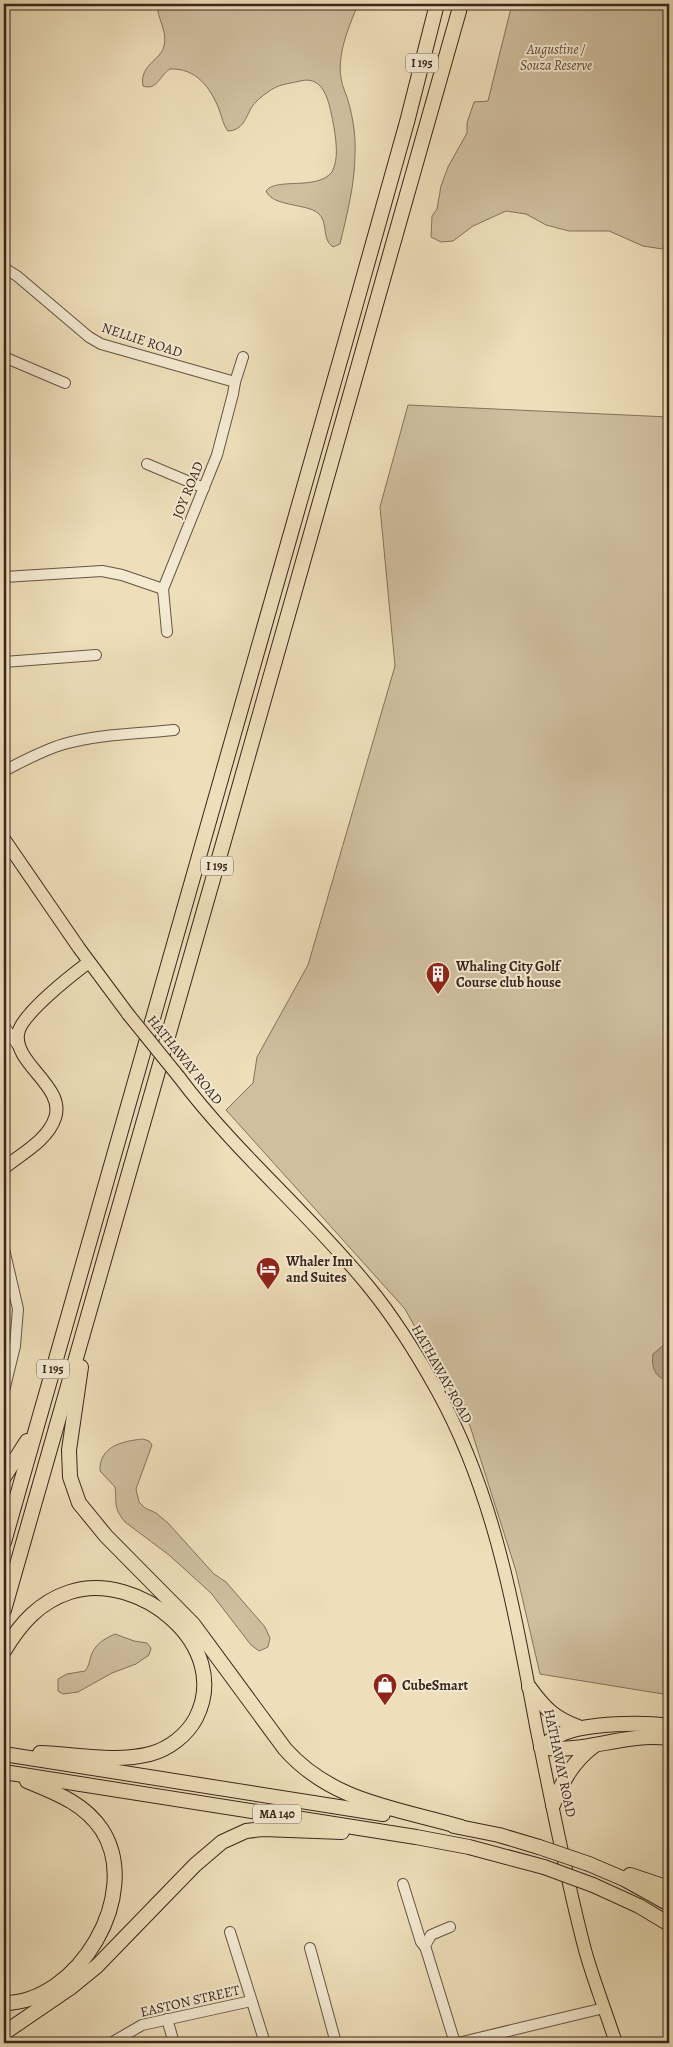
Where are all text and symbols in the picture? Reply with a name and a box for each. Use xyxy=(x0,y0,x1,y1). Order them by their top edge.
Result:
park label: Augustine / Souza Reserve xyxy=(520,40,592,75)
road number: I 195 xyxy=(406,54,438,72)
street label: NELLIE ROAD xyxy=(99,318,185,362)
street label: JOY ROAD xyxy=(168,458,208,522)
road number: I 195 xyxy=(201,856,233,876)
place label: Whaling City Golf Course club house xyxy=(455,957,562,992)
building icon: Whaling City Golf Course club house xyxy=(425,961,451,995)
street label: HATHAWAY ROAD xyxy=(143,1011,227,1109)
place label: Whaler Inn and Suites xyxy=(285,1252,353,1287)
hotel icon: Whaler Inn and Suites xyxy=(255,1256,281,1290)
street label: HATHAWAY ROAD xyxy=(407,1321,477,1427)
road number: I 195 xyxy=(37,1360,69,1378)
shop icon: CubeSmart xyxy=(372,1672,398,1706)
place label: CubeSmart xyxy=(402,1676,469,1695)
street label: HATHAWAY ROAD xyxy=(539,1707,581,1819)
road number: MA 140 xyxy=(253,1805,301,1824)
street label: EASTON STREET xyxy=(138,1980,242,2022)

